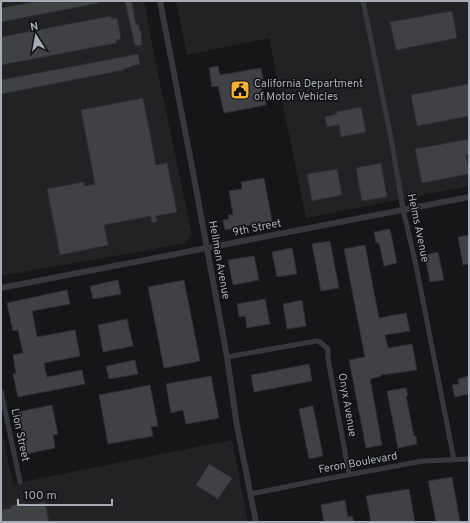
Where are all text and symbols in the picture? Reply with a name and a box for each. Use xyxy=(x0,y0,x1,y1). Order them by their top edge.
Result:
north arrow xyxy=(16,16,56,56)
text: N xyxy=(29,20,39,35)
place label: California Department of Motor Vehicles xyxy=(254,77,363,104)
public building icon: California Department of Motor Vehicles xyxy=(229,79,251,101)
street label: Helms Avenue xyxy=(404,192,432,264)
street label: 9th Street xyxy=(231,216,283,240)
street label: Hellman Avenue xyxy=(205,219,233,301)
street label: Onyx Avenue xyxy=(335,372,360,438)
street label: Lion Street xyxy=(8,407,32,463)
street label: Feron Boulevard xyxy=(317,449,399,477)
scale bar xyxy=(18,481,112,507)
text: 100 m xyxy=(24,488,57,504)

